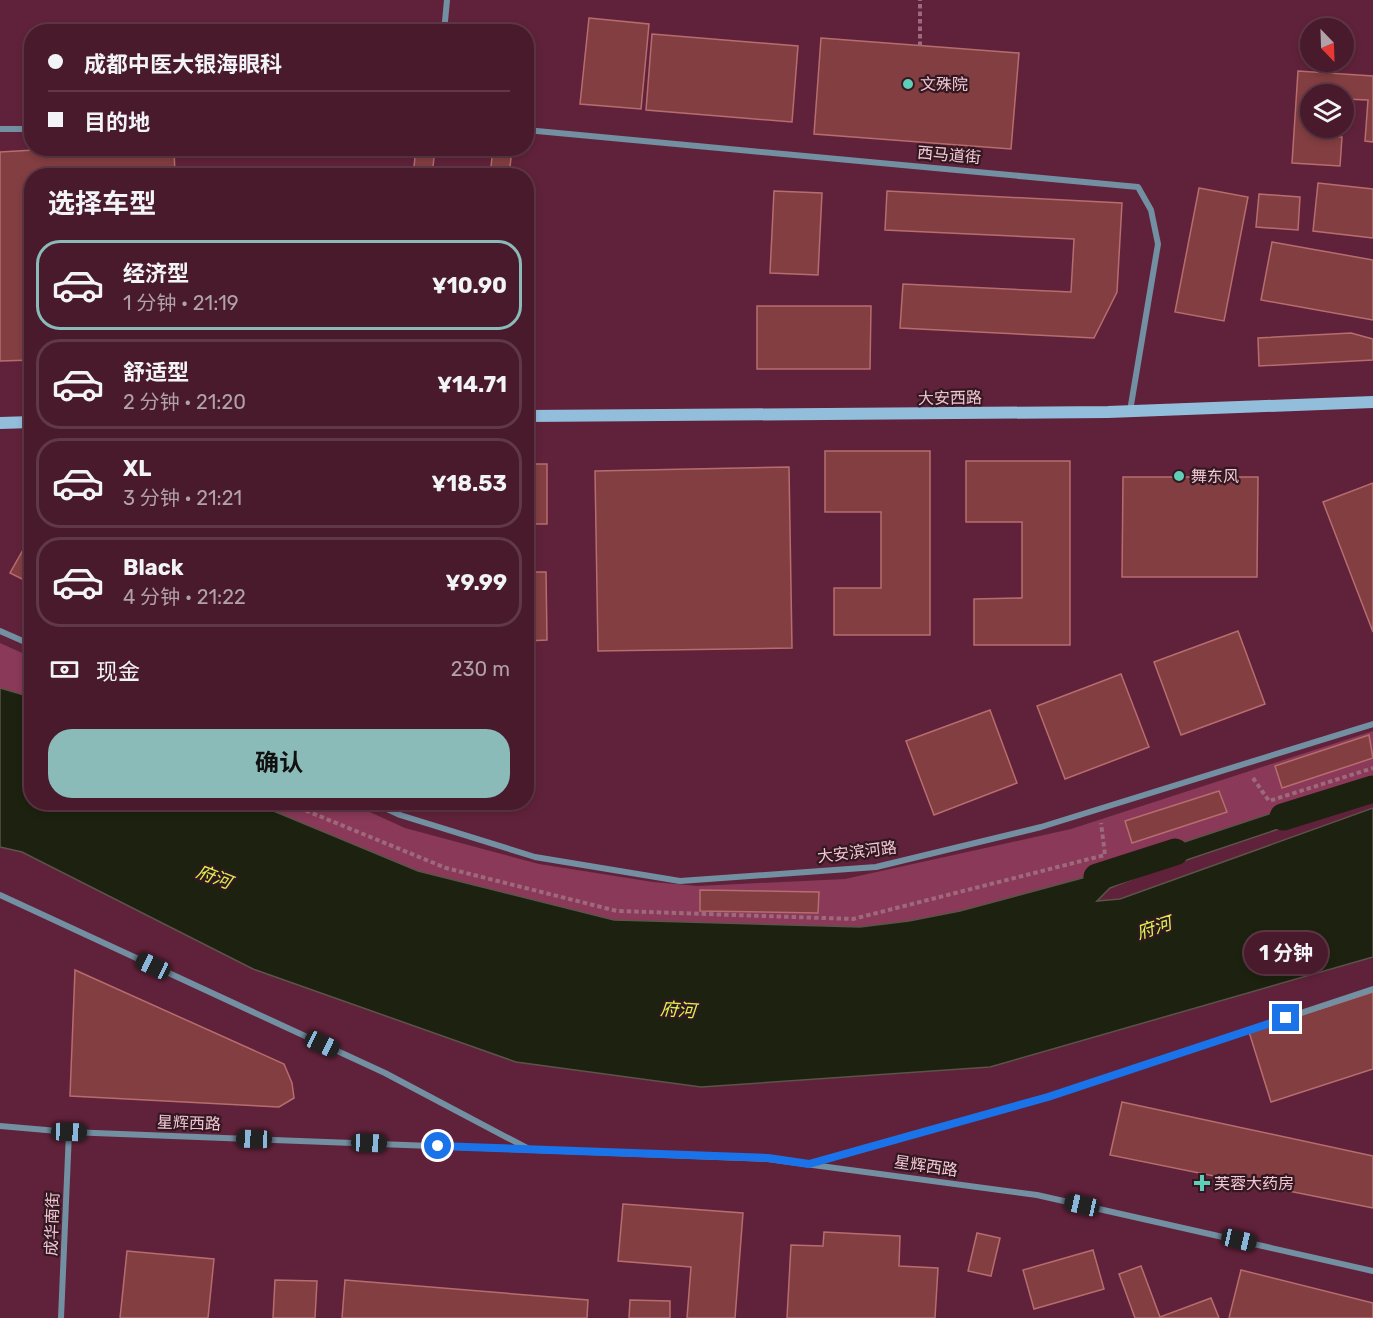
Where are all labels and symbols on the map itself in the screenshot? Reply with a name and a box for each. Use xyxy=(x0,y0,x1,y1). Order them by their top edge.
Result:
north arrow xyxy=(1300,18,1354,72)
place label: 文殊院 xyxy=(920,75,968,94)
marker: 文殊院 xyxy=(901,77,915,91)
street label: 西马道街 xyxy=(916,143,982,167)
street label: 大安西路 xyxy=(918,388,982,408)
place label: 舞东风 xyxy=(1191,467,1239,486)
marker: 舞东风 xyxy=(1172,469,1186,483)
street label: 大安滨河路 xyxy=(816,838,898,866)
water label: 府河 xyxy=(193,860,238,895)
water label: 府河 xyxy=(1133,911,1177,944)
callout: 1 分钟 xyxy=(1244,931,1328,973)
car xyxy=(133,950,173,982)
water label: 府河 xyxy=(659,998,700,1022)
route end xyxy=(1272,1004,1299,1031)
car xyxy=(302,1028,342,1060)
street label: 星辉西路 xyxy=(157,1112,221,1134)
car xyxy=(51,1122,87,1142)
car xyxy=(236,1129,272,1149)
route start xyxy=(424,1132,451,1159)
car xyxy=(351,1133,387,1153)
street label: 星辉西路 xyxy=(893,1152,959,1180)
place label: 芙蓉大药房 xyxy=(1214,1174,1294,1193)
marker: 芙蓉大药房 xyxy=(1195,1176,1209,1190)
street label: 成华南街 xyxy=(41,1192,63,1256)
car xyxy=(1062,1192,1102,1218)
car xyxy=(1219,1227,1259,1253)

